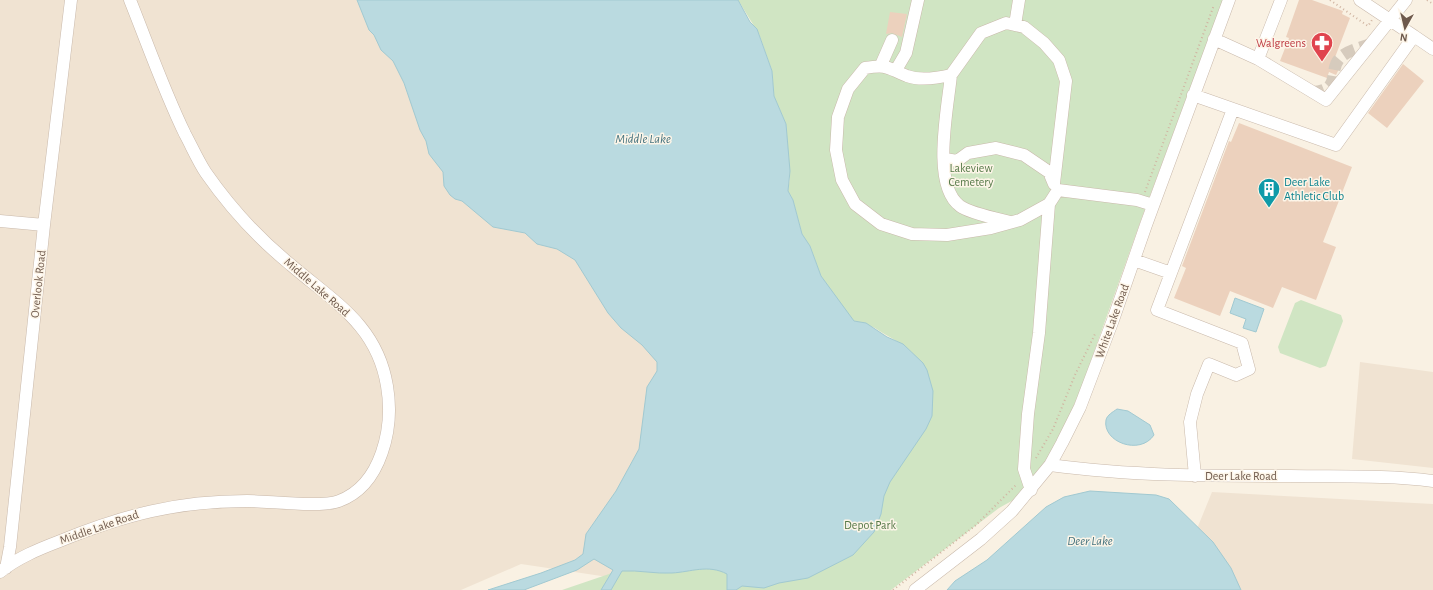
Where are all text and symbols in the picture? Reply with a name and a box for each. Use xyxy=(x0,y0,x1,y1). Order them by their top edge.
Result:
north arrow xyxy=(1385,8,1425,48)
pharmacy icon: Walgreens xyxy=(1309,30,1335,63)
text: N xyxy=(1399,31,1408,43)
place label: Walgreens xyxy=(1256,37,1306,49)
water label: Middle Lake xyxy=(615,133,671,146)
park label: Lakeview Cemetery xyxy=(948,162,994,189)
building icon: Deer Lake Athletic Club xyxy=(1256,176,1282,209)
place label: Deer Lake Athletic Club xyxy=(1284,176,1344,202)
street label: Overlook Road xyxy=(28,250,48,318)
street label: Middle Lake Road xyxy=(282,255,352,319)
street label: White Lake Road xyxy=(1093,282,1131,360)
street label: Deer Lake Road xyxy=(1205,470,1277,482)
street label: Middle Lake Road xyxy=(58,508,140,546)
park label: Depot Park xyxy=(844,519,896,531)
water label: Deer Lake xyxy=(1067,535,1113,548)

